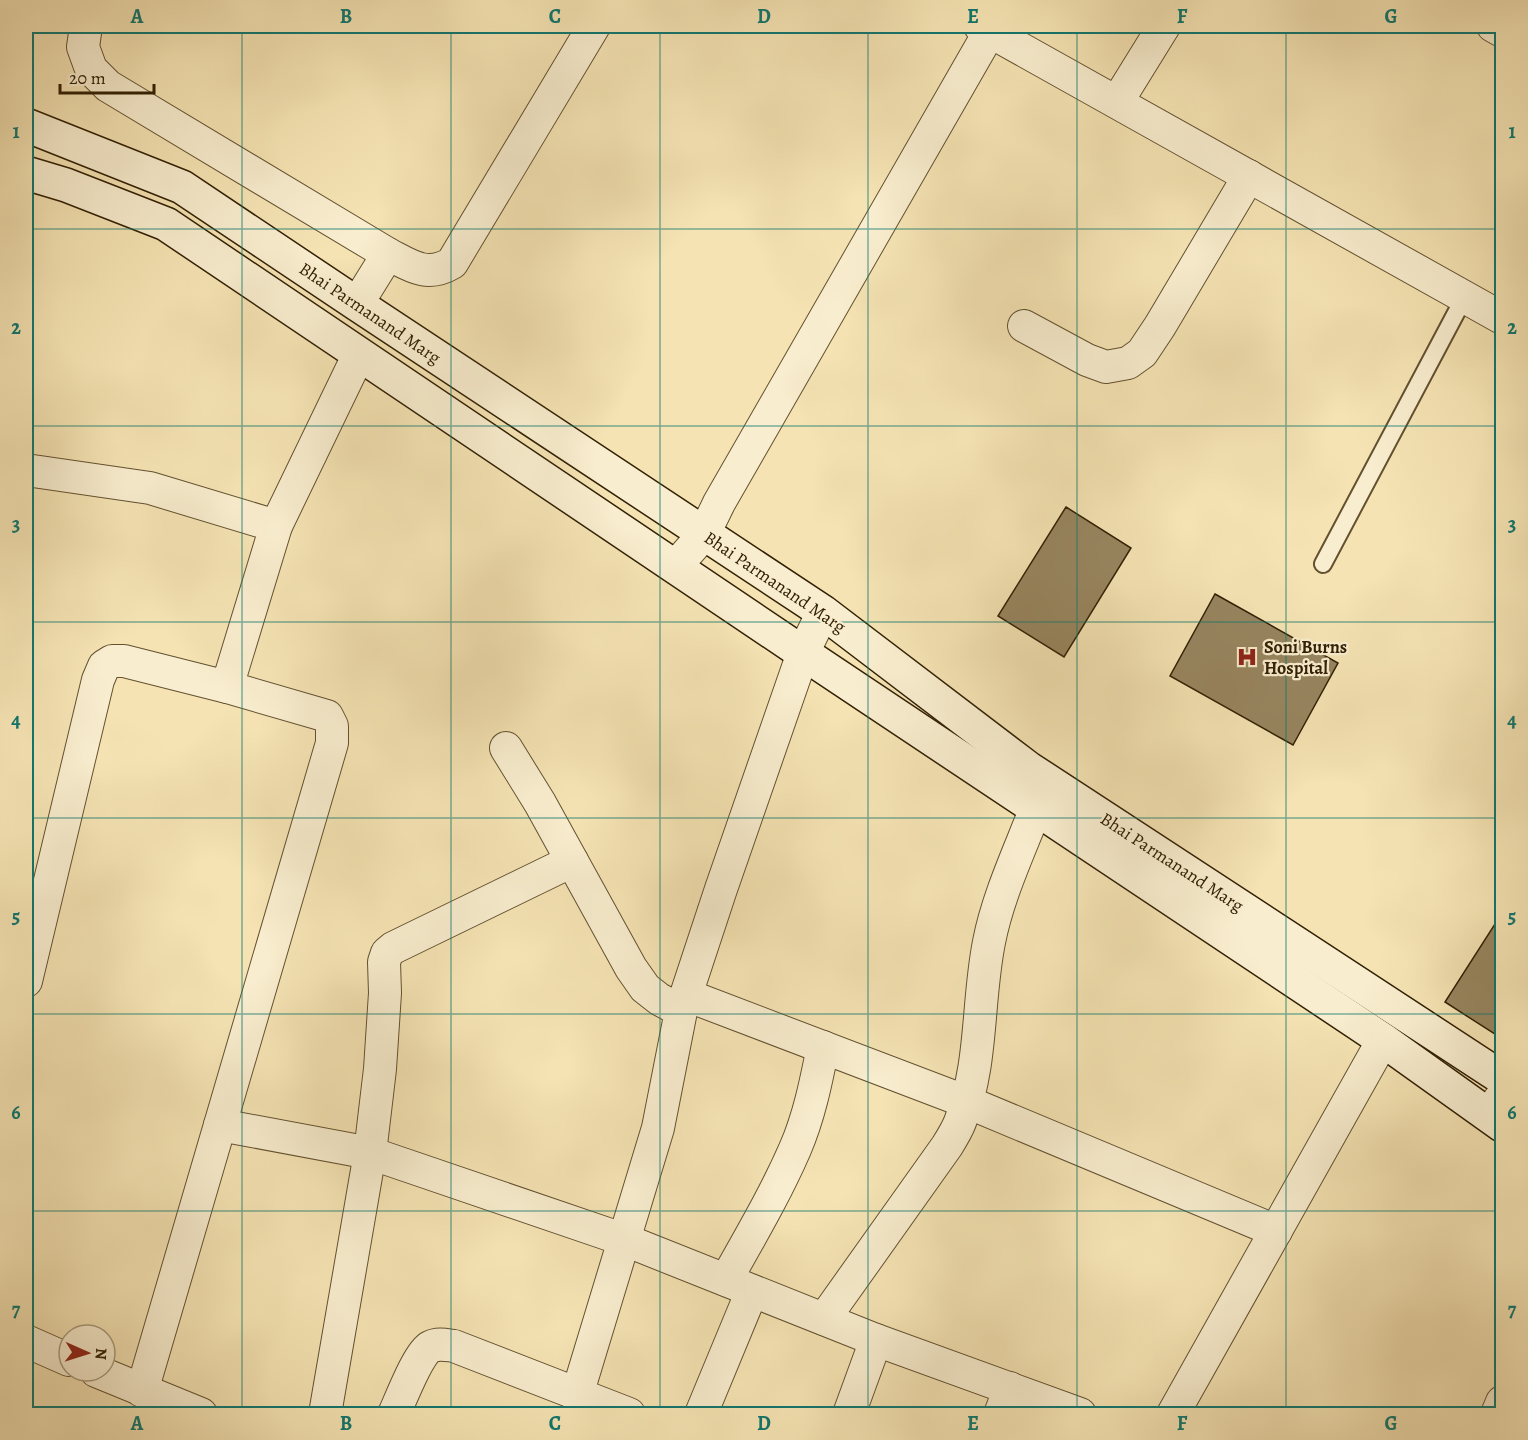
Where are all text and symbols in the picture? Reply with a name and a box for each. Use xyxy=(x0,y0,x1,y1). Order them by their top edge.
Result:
text: A xyxy=(130,3,144,30)
text: B xyxy=(340,3,352,30)
text: C xyxy=(549,3,561,30)
text: D xyxy=(757,3,771,30)
text: E xyxy=(967,3,979,30)
text: F xyxy=(1177,3,1188,30)
text: G xyxy=(1384,3,1398,30)
scale bar xyxy=(60,57,154,95)
text: 20 m xyxy=(69,66,106,90)
text: 1 xyxy=(12,118,20,145)
text: 1 xyxy=(1508,118,1516,145)
street label: Bhai Parmanand Marg xyxy=(294,257,446,369)
text: 2 xyxy=(11,314,21,341)
text: 2 xyxy=(1507,314,1517,341)
text: 3 xyxy=(12,511,20,538)
text: 3 xyxy=(1508,511,1516,538)
street label: Bhai Parmanand Marg xyxy=(699,526,851,638)
place label: Soni Burns Hospital xyxy=(1264,635,1347,680)
hospital icon: Soni Burns Hospital xyxy=(1235,645,1259,669)
text: 4 xyxy=(11,707,21,734)
text: 4 xyxy=(1507,707,1517,734)
street label: Bhai Parmanand Marg xyxy=(1096,807,1248,917)
text: 5 xyxy=(12,903,20,930)
text: 5 xyxy=(1508,903,1516,930)
text: 6 xyxy=(11,1099,21,1126)
text: 6 xyxy=(1507,1099,1517,1126)
text: 7 xyxy=(12,1296,21,1323)
text: 7 xyxy=(1508,1296,1517,1323)
north arrow xyxy=(57,1323,117,1383)
text: N xyxy=(90,1347,112,1360)
text: A xyxy=(130,1410,144,1437)
text: B xyxy=(340,1410,352,1437)
text: C xyxy=(549,1410,561,1437)
text: D xyxy=(757,1410,771,1437)
text: E xyxy=(967,1410,979,1437)
text: F xyxy=(1177,1410,1188,1437)
text: G xyxy=(1384,1410,1398,1437)

